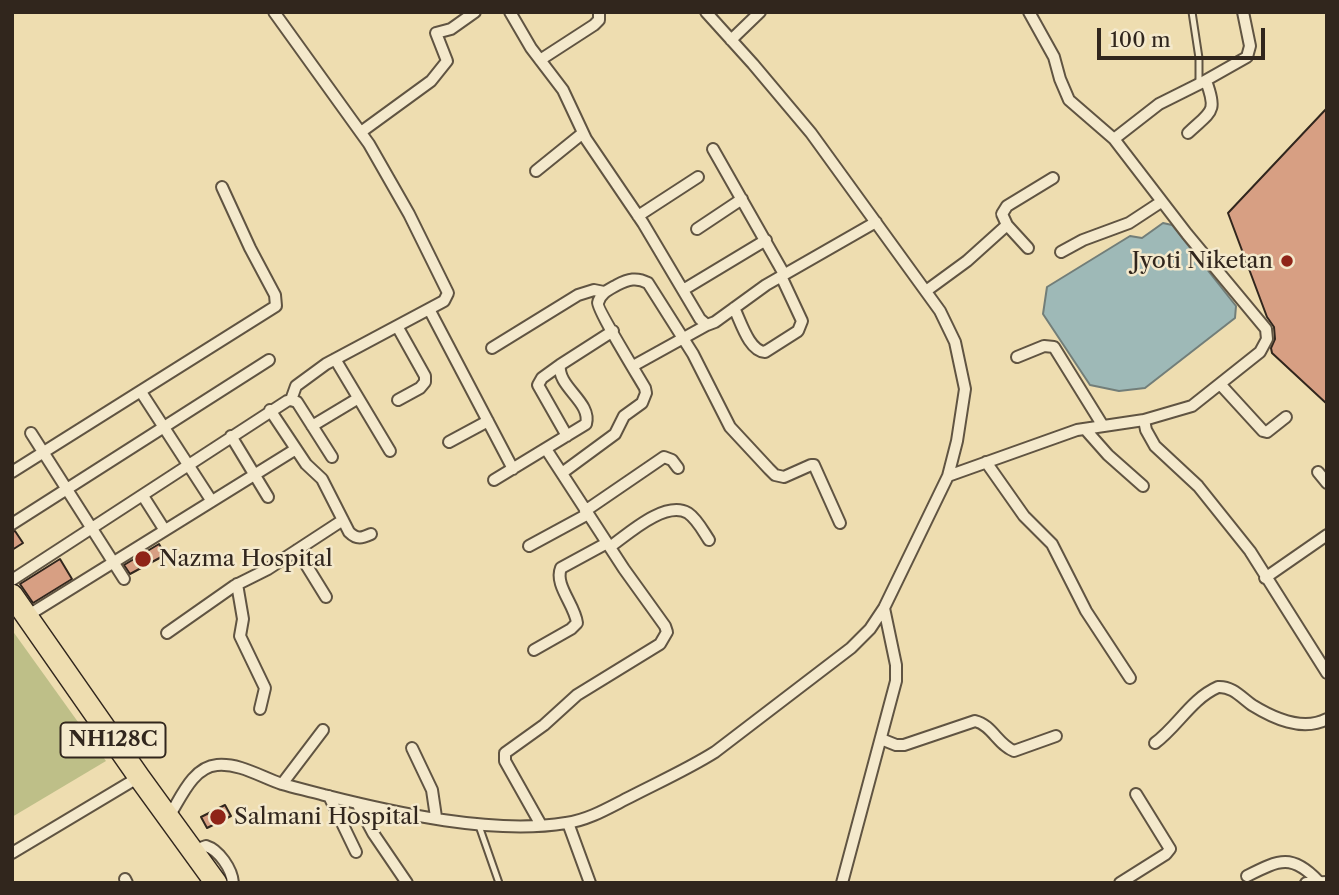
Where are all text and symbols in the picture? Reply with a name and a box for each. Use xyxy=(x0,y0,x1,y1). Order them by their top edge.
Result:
scale bar xyxy=(1101,14,1269,58)
text: 100 m xyxy=(1110,27,1171,52)
place label: Jyoti Niketan xyxy=(1132,247,1273,275)
marker: Jyoti Niketan xyxy=(1279,253,1295,269)
place label: Nazma Hospital xyxy=(159,545,333,573)
marker: Nazma Hospital xyxy=(133,549,153,569)
road number: NH128C xyxy=(60,722,166,758)
place label: Salmani Hospital xyxy=(234,803,419,831)
marker: Salmani Hospital xyxy=(208,807,228,827)

